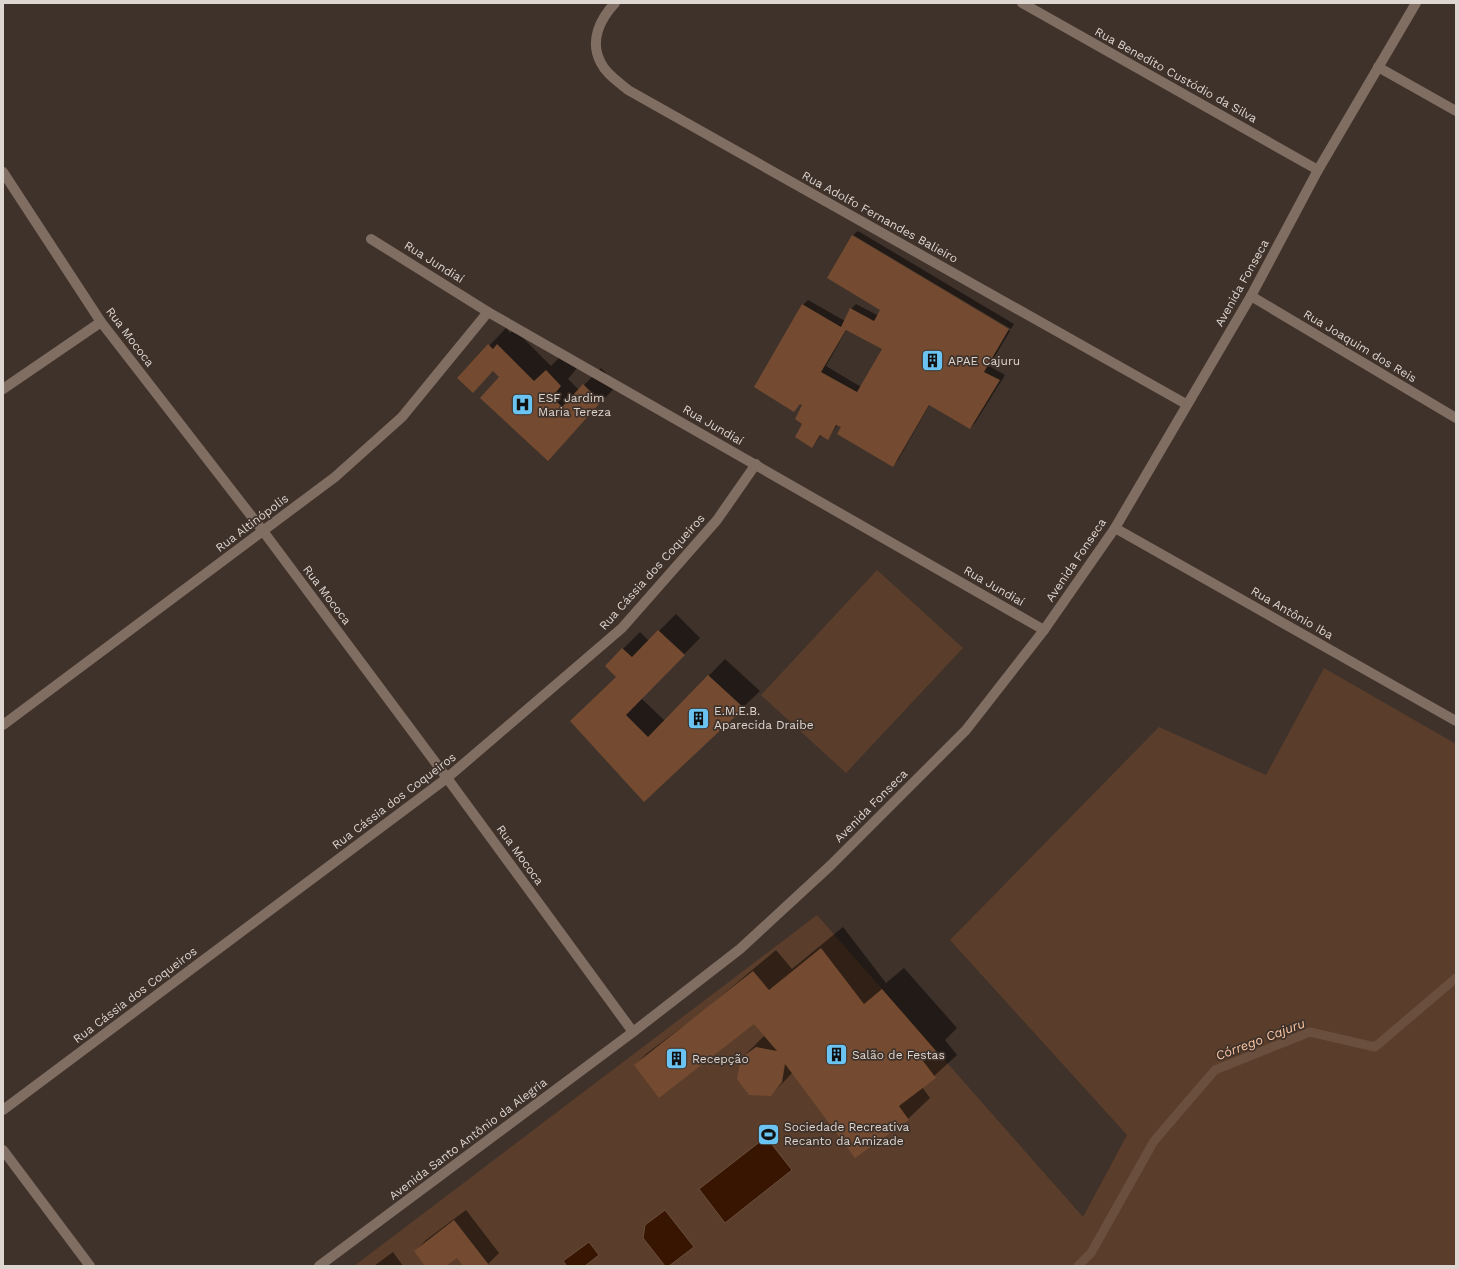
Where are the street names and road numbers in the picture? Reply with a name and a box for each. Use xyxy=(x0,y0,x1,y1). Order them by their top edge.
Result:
street label: Rua Benedito Custódio da Silva xyxy=(1092,24,1260,126)
street label: Rua Adolfo Fernandes Balieiro xyxy=(800,168,960,266)
street label: Avenida Fonseca xyxy=(1212,237,1272,329)
street label: Rua Jundiaí xyxy=(402,238,466,286)
street label: Rua Mococa xyxy=(103,305,157,370)
street label: Rua Joaquim dos Reis xyxy=(1301,307,1419,385)
street label: Rua Jundiaí xyxy=(680,402,746,448)
street label: Rua Altinópolis xyxy=(213,491,291,555)
street label: Rua Cássia dos Coqueiros xyxy=(596,511,708,633)
street label: Avenida Fonseca xyxy=(1043,516,1109,604)
street label: Rua Mococa xyxy=(300,563,354,628)
street label: Rua Jundiaí xyxy=(961,563,1027,609)
street label: Rua Antônio Iba xyxy=(1248,584,1336,642)
street label: Rua Cássia dos Coqueiros xyxy=(329,750,459,852)
street label: Avenida Fonseca xyxy=(832,766,911,845)
street label: Rua Mococa xyxy=(494,822,547,888)
street label: Rua Cássia dos Coqueiros xyxy=(70,944,200,1046)
street label: Avenida Santo Antônio da Alegria xyxy=(386,1075,550,1203)

